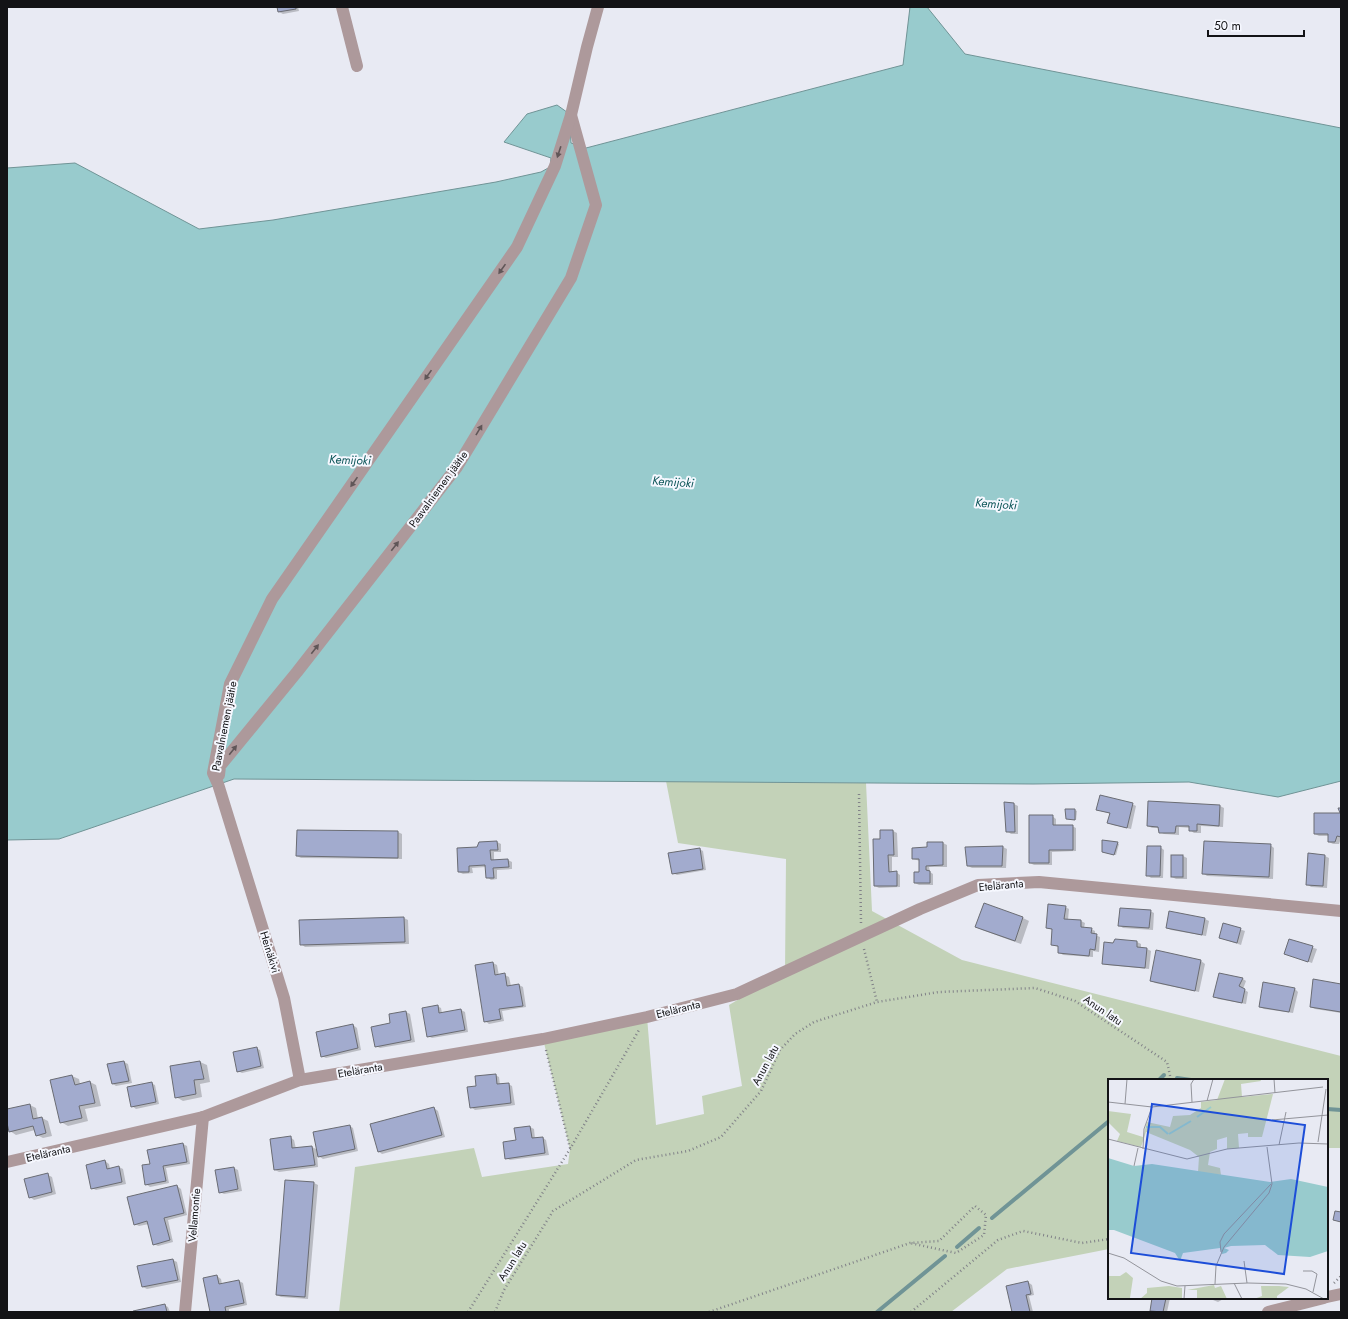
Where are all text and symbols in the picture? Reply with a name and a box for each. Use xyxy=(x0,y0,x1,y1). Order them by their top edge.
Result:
scale bar xyxy=(1208,12,1304,38)
text: 50 m xyxy=(1214,17,1241,35)
one-way arrow xyxy=(556,147,562,159)
one-way arrow xyxy=(498,263,506,274)
one-way arrow xyxy=(424,370,432,381)
one-way arrow xyxy=(475,425,483,435)
street label: Paavalniemen jäätie xyxy=(405,447,471,531)
water label: Kemijoki xyxy=(329,450,372,470)
water label: Kemijoki xyxy=(652,472,695,493)
one-way arrow xyxy=(350,477,358,487)
water label: Kemijoki xyxy=(975,494,1018,515)
one-way arrow xyxy=(391,541,399,552)
one-way arrow xyxy=(311,643,319,654)
street label: Paavalniemen jäätie xyxy=(207,679,241,772)
one-way arrow xyxy=(229,745,238,756)
street label: Eteläranta xyxy=(978,875,1024,895)
street label: Heinäkivi xyxy=(256,929,284,975)
street label: Anun latu xyxy=(1080,991,1126,1029)
street label: Eteläranta xyxy=(654,996,702,1022)
street label: Anun latu xyxy=(748,1042,782,1088)
street label: Eteläranta xyxy=(336,1058,384,1082)
inset map xyxy=(1108,1079,1328,1299)
street label: Eteläranta xyxy=(24,1140,72,1166)
street label: Vellamontie xyxy=(184,1187,204,1243)
street label: Anun latu xyxy=(494,1238,530,1284)

